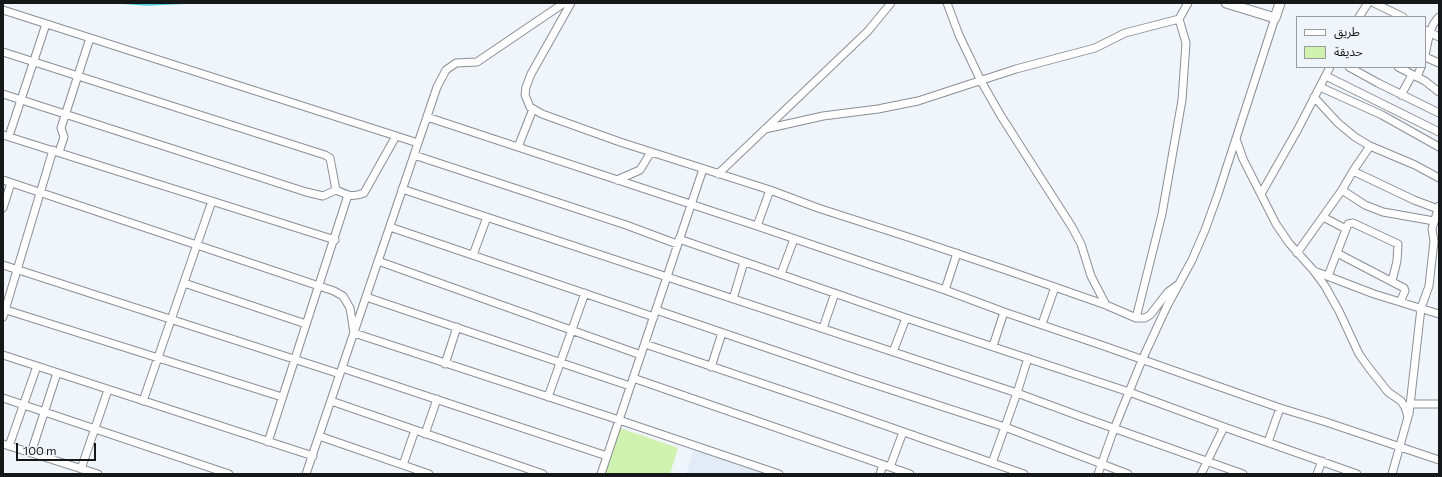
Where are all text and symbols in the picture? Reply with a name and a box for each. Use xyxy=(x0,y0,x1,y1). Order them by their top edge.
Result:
legend xyxy=(1296,16,1426,68)
text: طريق xyxy=(1334,24,1360,38)
text: حديقة xyxy=(1334,44,1363,58)
scale bar xyxy=(18,435,98,461)
text: 100 m xyxy=(23,443,57,457)

